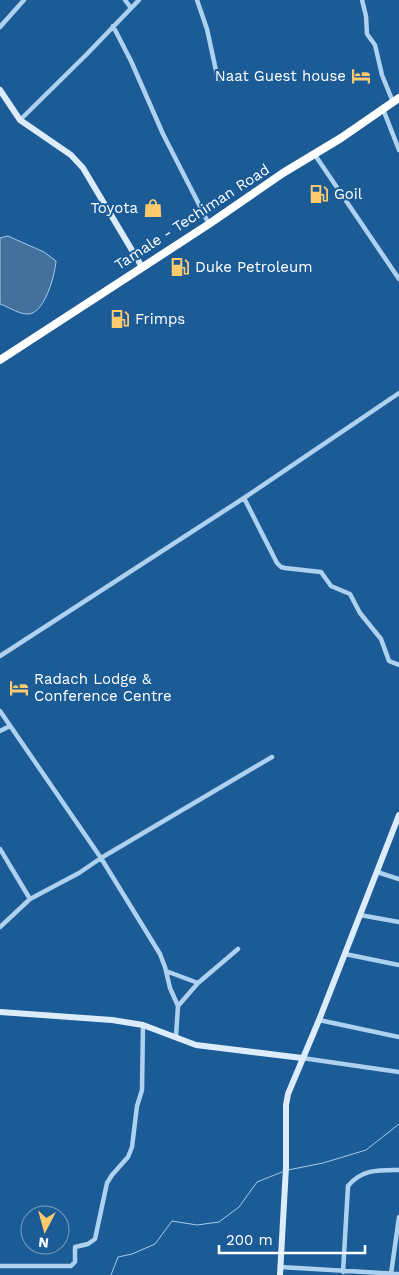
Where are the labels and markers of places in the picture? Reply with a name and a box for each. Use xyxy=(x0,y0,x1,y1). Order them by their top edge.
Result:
hotel icon: Naat Guest house xyxy=(350,65,372,87)
place label: Naat Guest house xyxy=(215,67,346,85)
fuel station icon: Goil xyxy=(308,183,330,205)
place label: Goil xyxy=(334,185,363,203)
shop icon: Toyota xyxy=(142,197,164,219)
place label: Toyota xyxy=(90,199,138,217)
fuel station icon: Duke Petroleum xyxy=(169,256,191,278)
place label: Duke Petroleum xyxy=(195,258,312,276)
fuel station icon: Frimps xyxy=(109,308,131,330)
place label: Frimps xyxy=(135,310,185,328)
place label: Radach Lodge & Conference Centre xyxy=(34,670,172,705)
hotel icon: Radach Lodge & Conference Centre xyxy=(8,677,30,699)

